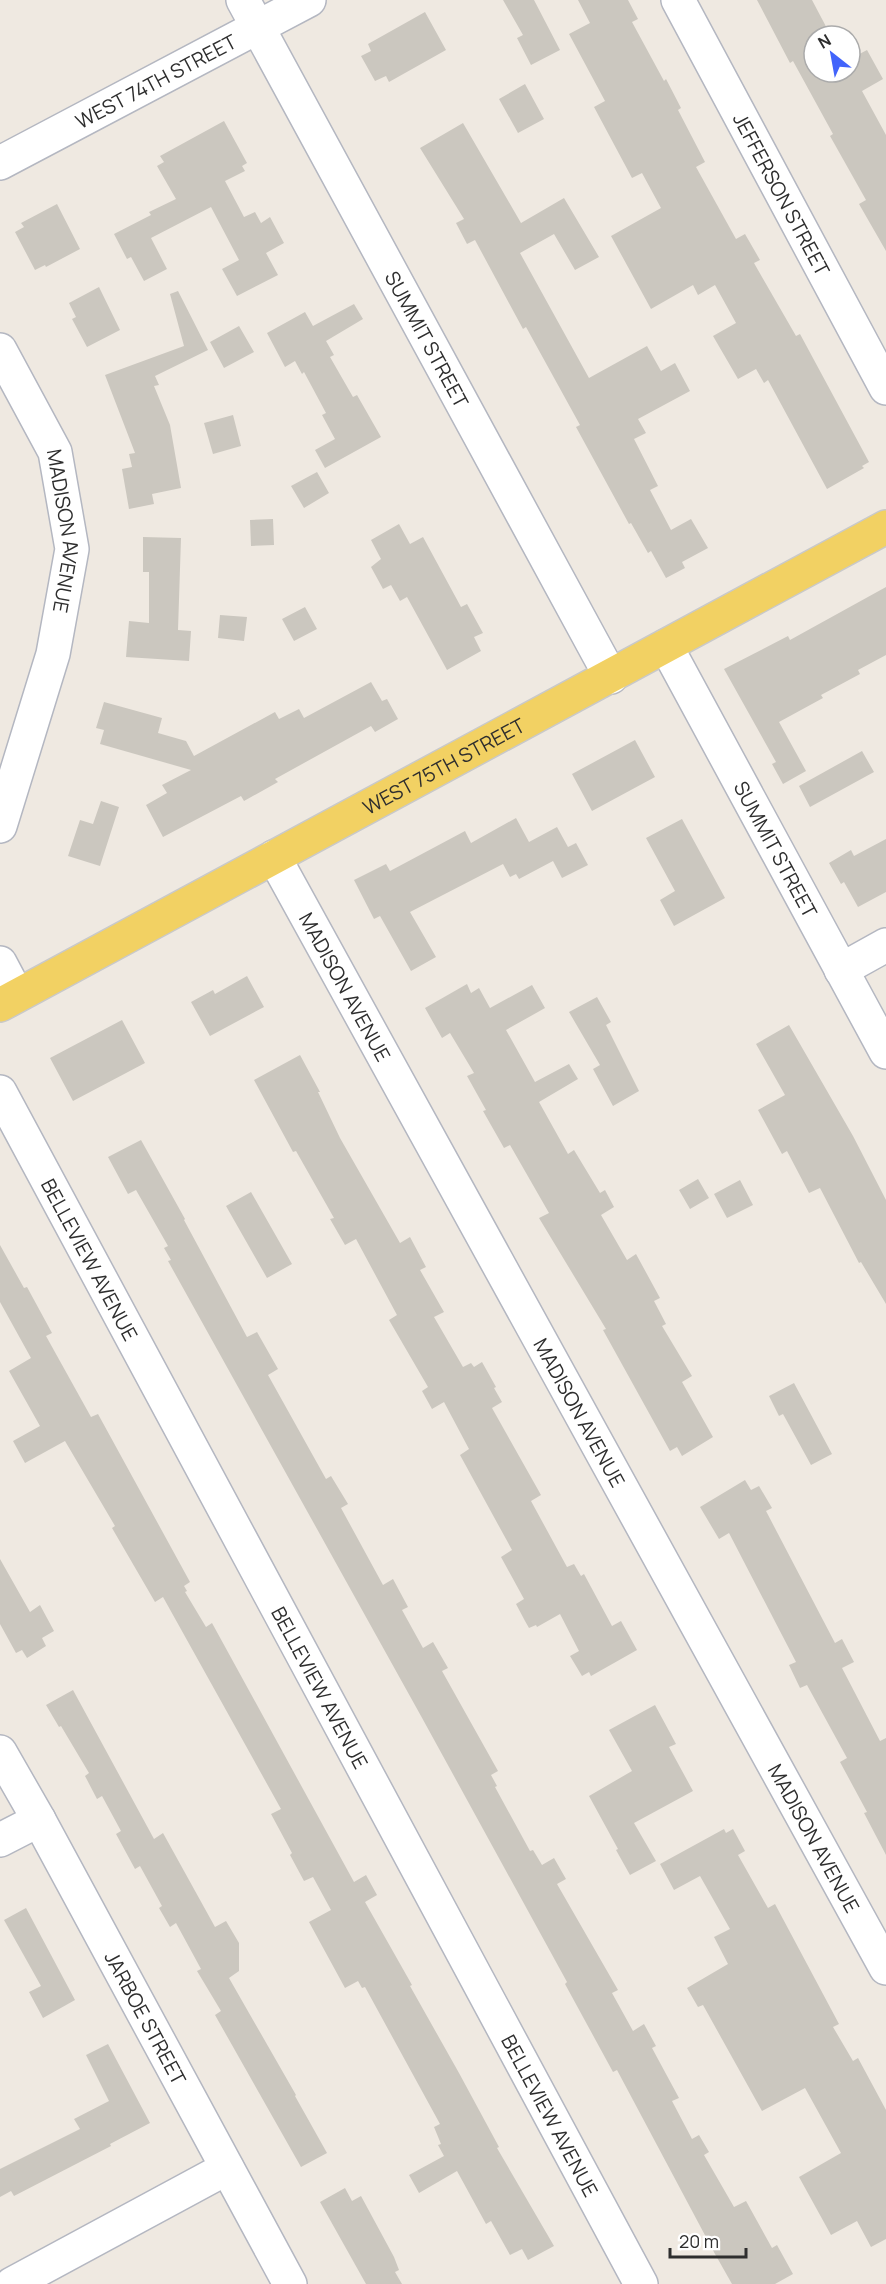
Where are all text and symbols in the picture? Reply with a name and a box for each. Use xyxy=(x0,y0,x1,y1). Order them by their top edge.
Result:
north arrow xyxy=(802,24,862,84)
street label: WEST 74TH STREET xyxy=(70,27,241,134)
text: N xyxy=(814,29,835,54)
street label: JEFFERSON STREET xyxy=(727,108,837,280)
street label: SUMMIT STREET xyxy=(379,266,475,412)
street label: MADISON AVENUE xyxy=(41,447,86,615)
street label: WEST 75TH STREET xyxy=(358,711,529,820)
street label: SUMMIT STREET xyxy=(728,776,824,922)
street label: MADISON AVENUE xyxy=(294,907,397,1066)
street label: BELLEVIEW AVENUE xyxy=(35,1174,145,1345)
street label: MADISON AVENUE xyxy=(528,1333,632,1492)
street label: BELLEVIEW AVENUE xyxy=(266,1602,375,1773)
street label: MADISON AVENUE xyxy=(763,1759,866,1917)
street label: JARBOE STREET xyxy=(99,1946,193,2089)
street label: BELLEVIEW AVENUE xyxy=(496,2030,605,2201)
scale bar xyxy=(670,2221,746,2259)
text: 20 m xyxy=(679,2229,719,2253)

